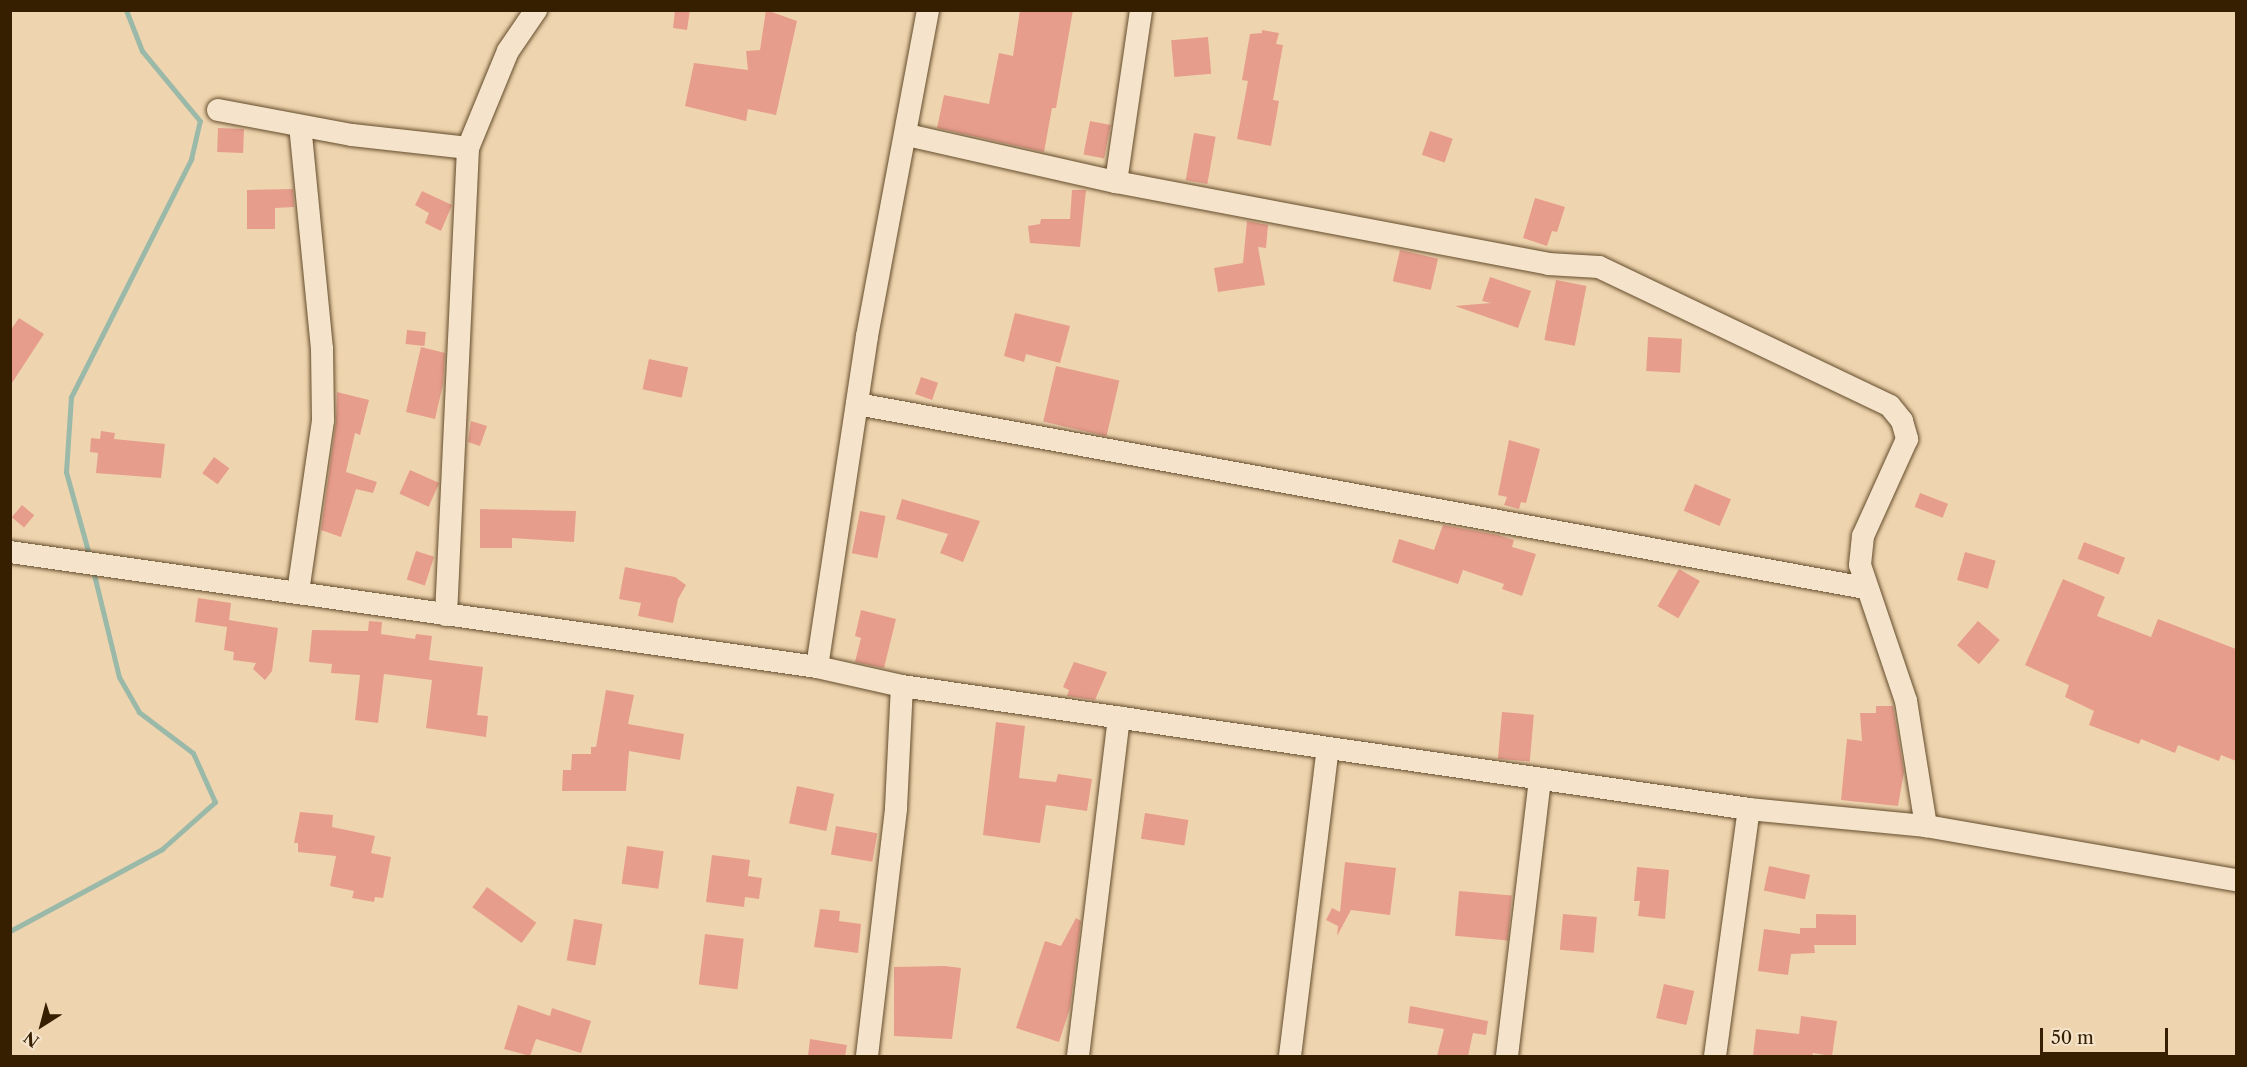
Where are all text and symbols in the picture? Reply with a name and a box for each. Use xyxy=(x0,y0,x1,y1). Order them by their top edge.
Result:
north arrow xyxy=(12,995,72,1055)
scale bar xyxy=(2043,1016,2170,1054)
text: N xyxy=(20,1027,43,1052)
text: 50 m xyxy=(2051,1027,2094,1049)

